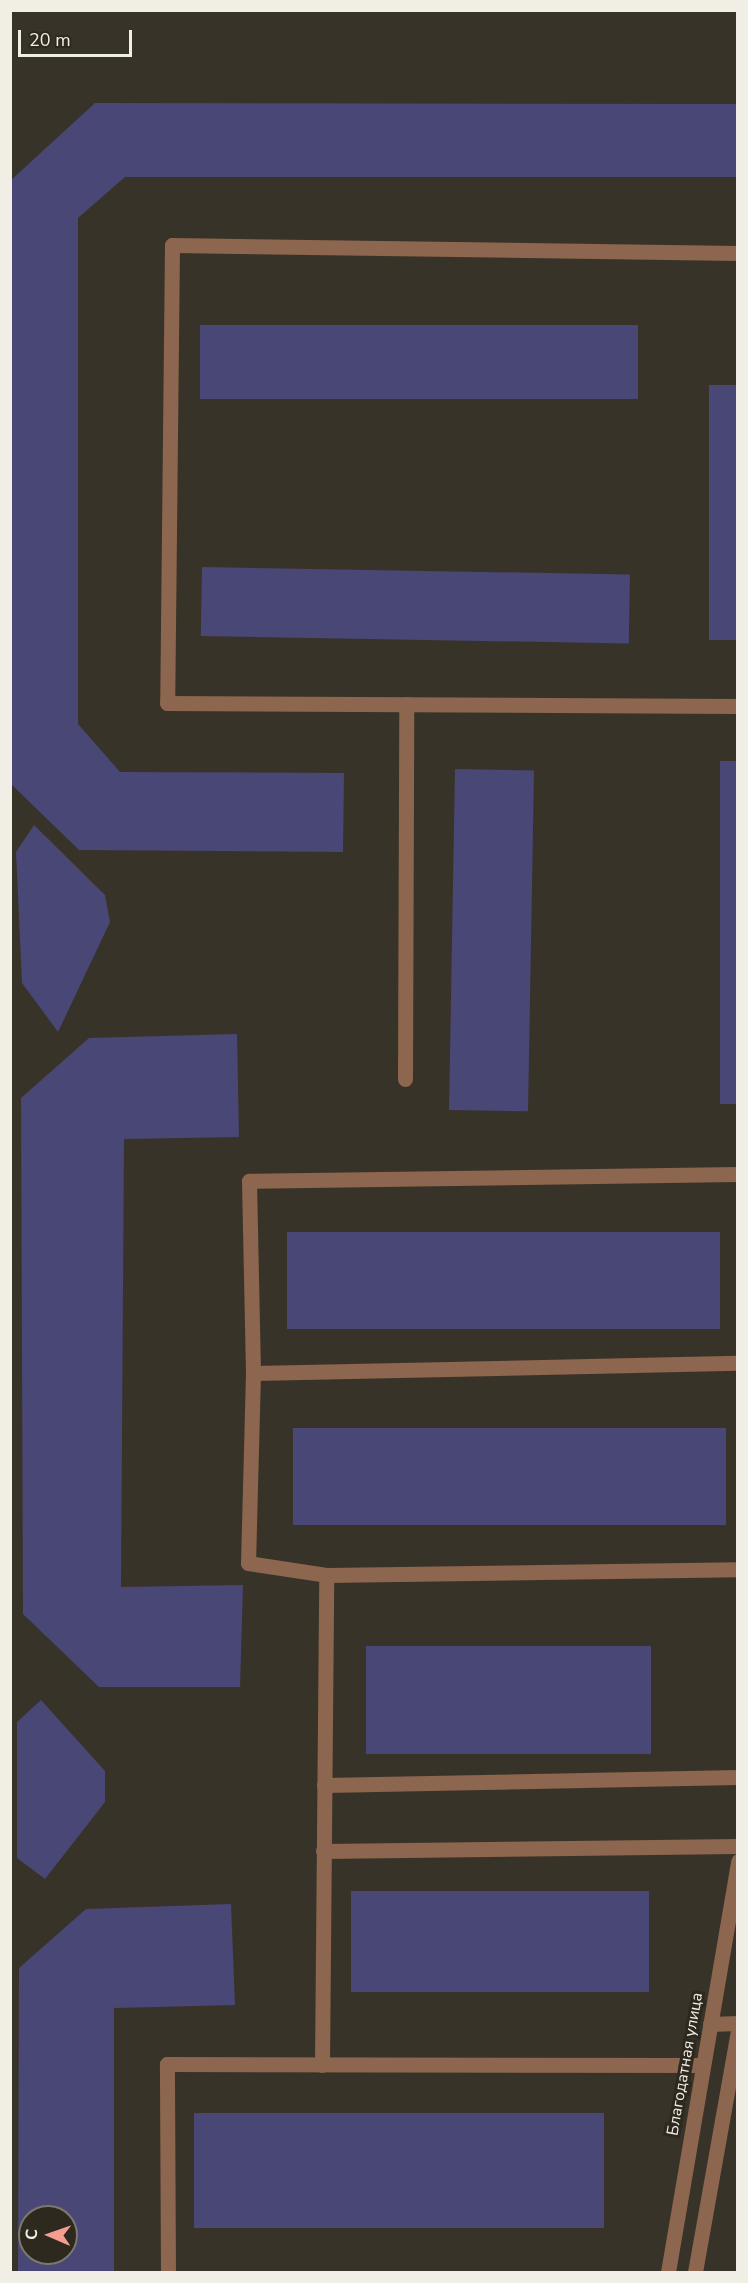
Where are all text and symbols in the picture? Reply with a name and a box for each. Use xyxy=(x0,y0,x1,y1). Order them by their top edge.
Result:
scale bar xyxy=(21,18,135,56)
text: 20 m xyxy=(29,28,71,52)
street label: Благодатная улица xyxy=(663,1991,707,2137)
north arrow xyxy=(18,2205,78,2265)
text: С xyxy=(21,2229,43,2240)

